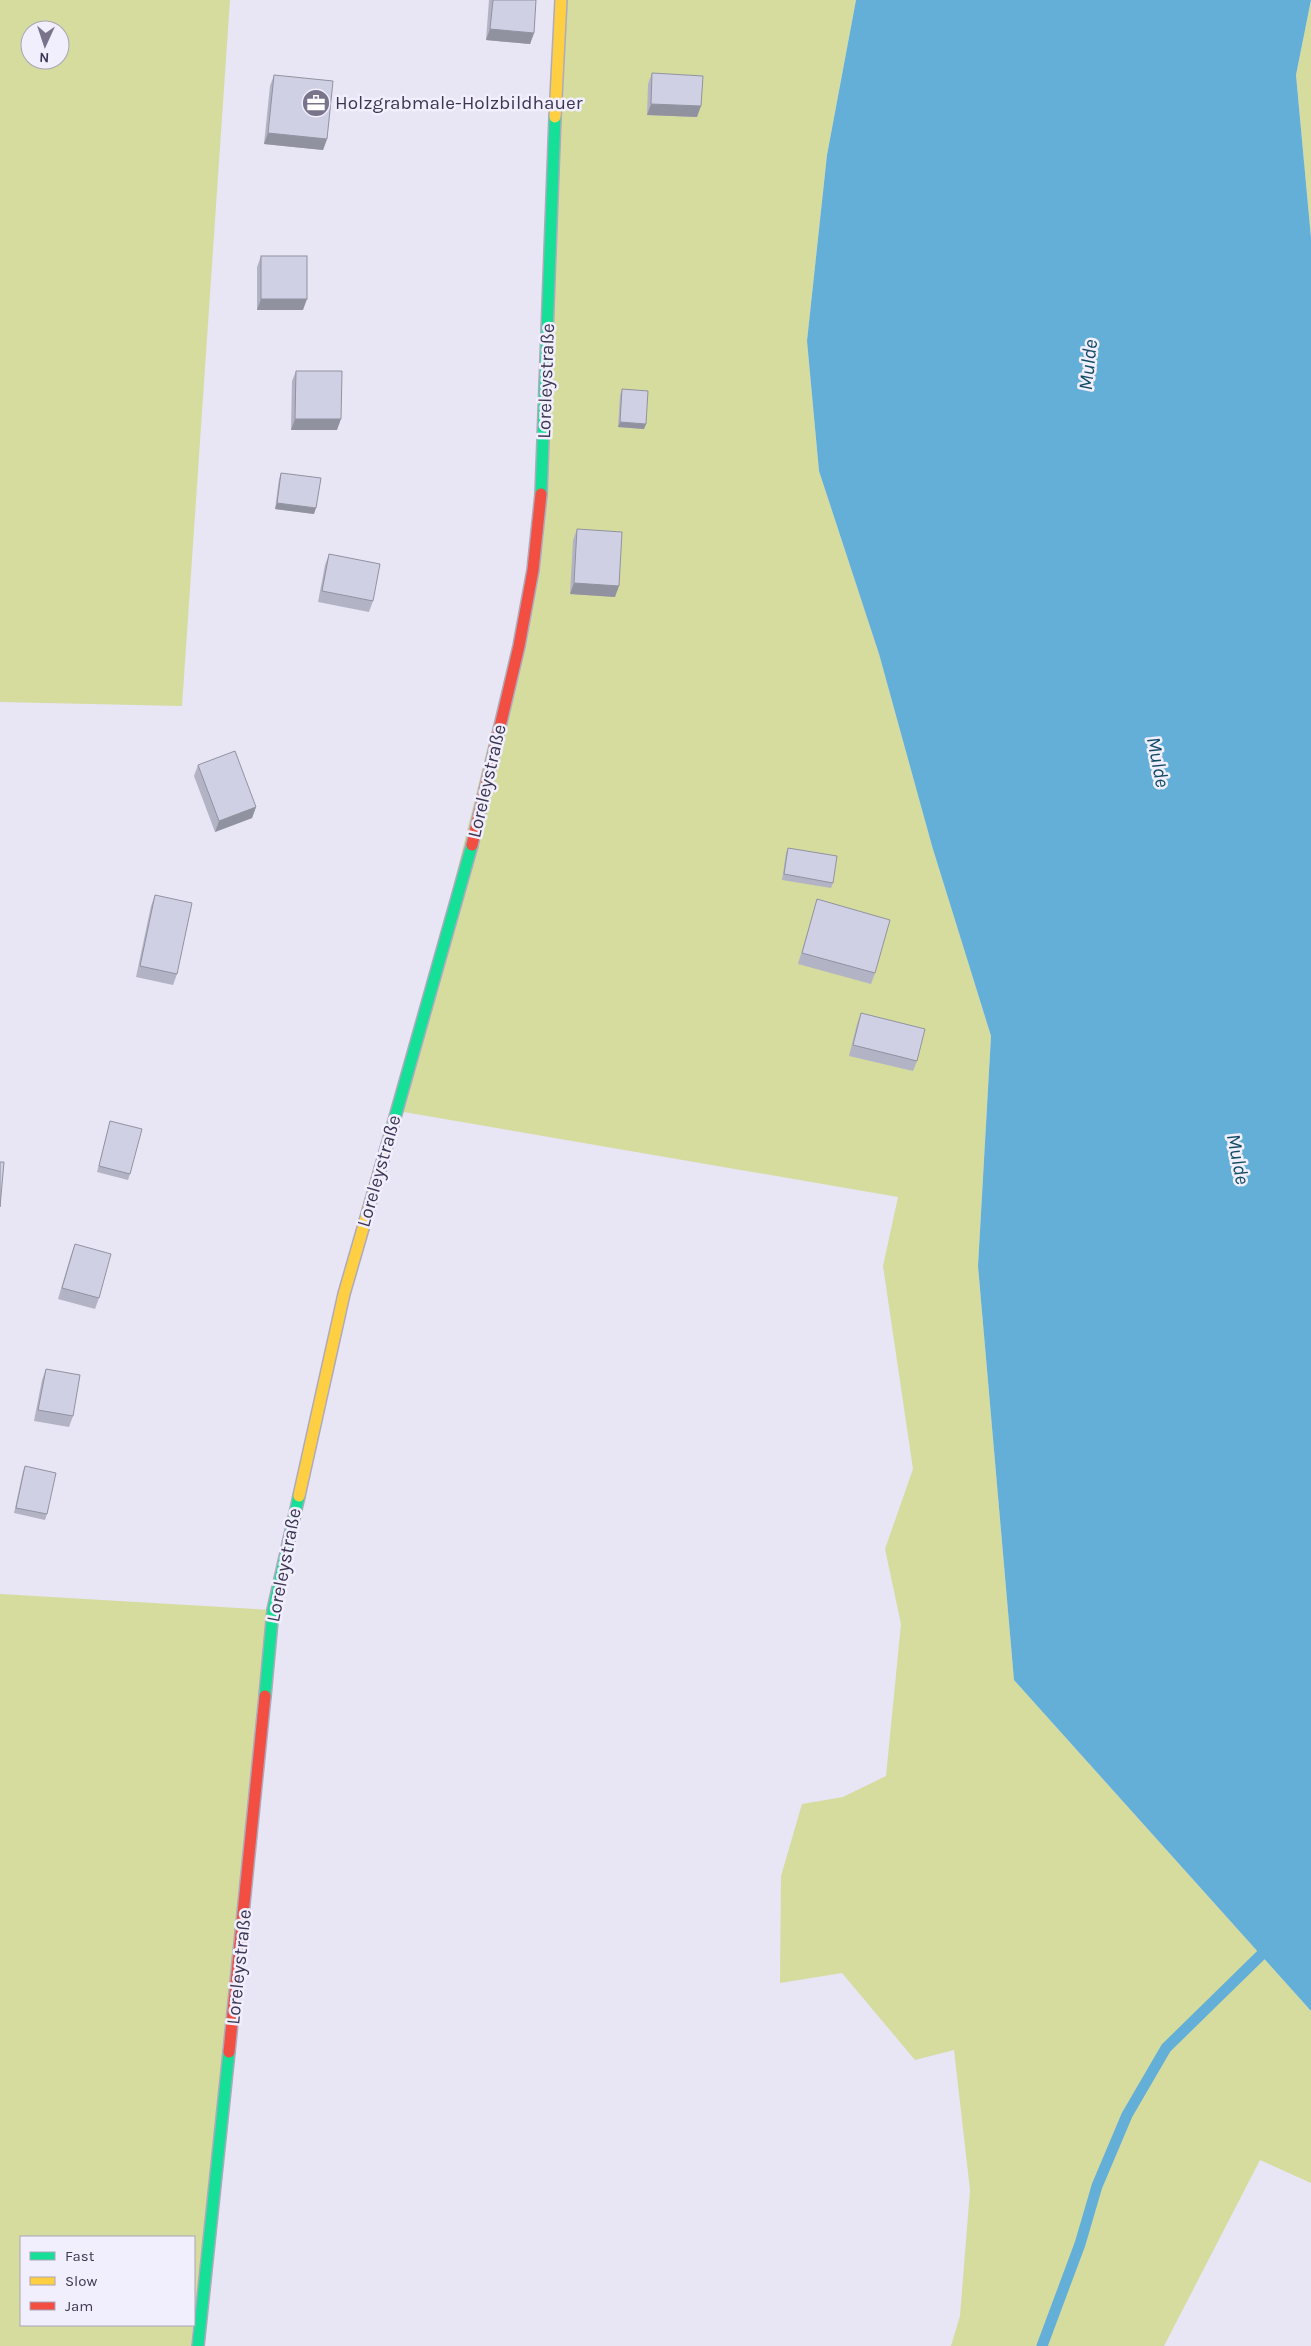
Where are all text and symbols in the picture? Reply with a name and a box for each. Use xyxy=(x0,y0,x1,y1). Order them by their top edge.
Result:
north arrow xyxy=(20,20,70,70)
text: N xyxy=(39,49,50,66)
office icon: Holzgrabmale-Holzbildhauer xyxy=(301,88,331,118)
place label: Holzgrabmale-Holzbildhauer xyxy=(335,92,583,114)
street label: Loreleystraße xyxy=(533,323,559,439)
water label: Mulde xyxy=(1074,338,1102,392)
street label: Loreleystraße xyxy=(463,722,511,840)
water label: Mulde xyxy=(1142,735,1174,789)
street label: Loreleystraße xyxy=(352,1112,406,1230)
water label: Mulde xyxy=(1222,1132,1254,1186)
street label: Loreleystraße xyxy=(262,1506,306,1624)
street label: Loreleystraße xyxy=(222,1908,256,2026)
legend xyxy=(20,2236,195,2326)
text: Fast xyxy=(65,2247,95,2265)
text: Slow xyxy=(65,2272,97,2290)
text: Jam xyxy=(65,2297,93,2315)

